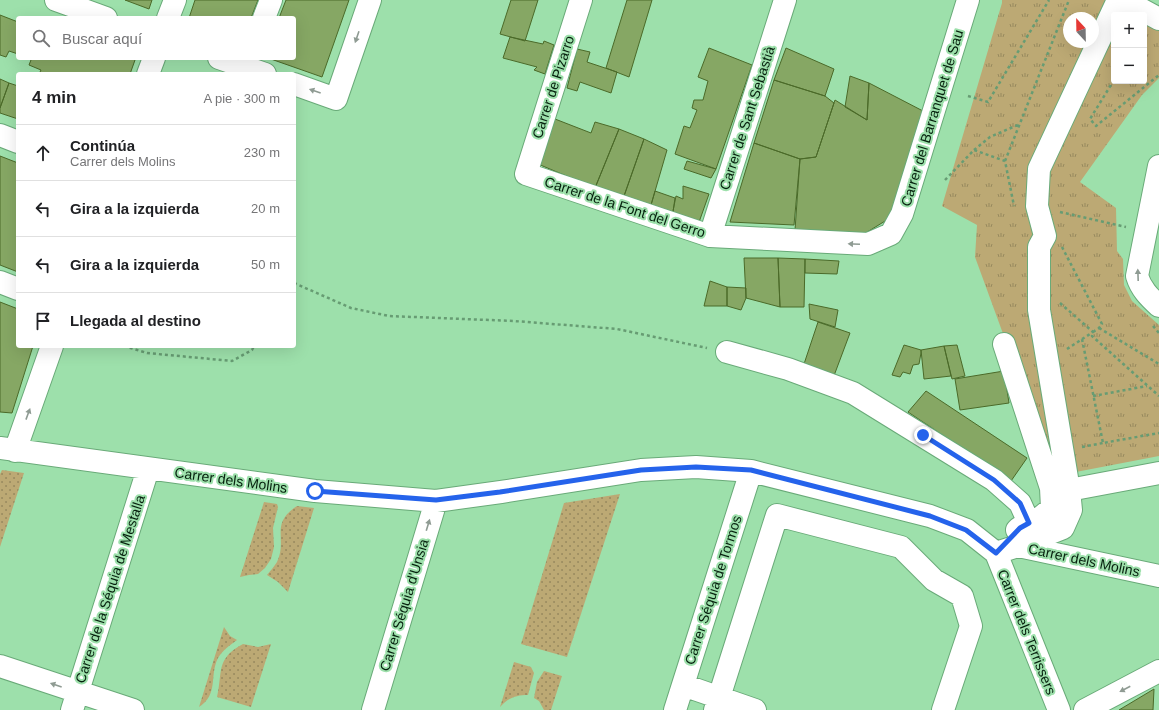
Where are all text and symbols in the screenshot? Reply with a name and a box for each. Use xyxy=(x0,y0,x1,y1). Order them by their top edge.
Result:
north arrow xyxy=(1063,12,1099,48)
map controls xyxy=(1111,12,1147,84)
button: + xyxy=(1111,12,1147,48)
search box xyxy=(16,16,296,60)
icon: search xyxy=(30,27,52,49)
street label: Carrer del Barranquet de Sau xyxy=(897,28,967,208)
text: Buscar aquí xyxy=(62,30,142,47)
one-way arrow xyxy=(354,31,360,43)
street label: Carrer de Pizarro xyxy=(529,33,577,141)
street label: Carrer de Sant Sebastià xyxy=(716,44,778,192)
button: − xyxy=(1111,48,1147,84)
text: 4 min xyxy=(32,88,76,107)
one-way arrow xyxy=(308,88,320,94)
text: A pie · 300 m xyxy=(203,91,280,106)
text: Continúa xyxy=(70,137,135,154)
icon: ahead xyxy=(32,142,54,164)
text: 230 m xyxy=(244,145,280,160)
text: Carrer dels Molins xyxy=(70,154,175,169)
street label: Carrer de la Font del Gerro xyxy=(543,173,708,241)
icon: left xyxy=(32,198,54,220)
text: Gira a la izquierda xyxy=(70,200,199,217)
text: 20 m xyxy=(251,201,280,216)
one-way arrow xyxy=(848,240,860,247)
icon: left xyxy=(32,254,54,276)
text: Gira a la izquierda xyxy=(70,256,199,273)
text: 50 m xyxy=(251,257,280,272)
one-way arrow xyxy=(1135,269,1142,281)
icon: arrive xyxy=(32,310,54,332)
text: Llegada al destino xyxy=(70,312,201,329)
one-way arrow xyxy=(25,408,31,420)
route end xyxy=(914,426,932,444)
street label: Carrer dels Molins xyxy=(174,464,288,496)
route start xyxy=(306,482,324,500)
street label: Carrer de la Séquia de Mestalla xyxy=(72,493,148,685)
street label: Carrer Séquia de Tormos xyxy=(681,513,745,667)
one-way arrow xyxy=(425,519,431,531)
street label: Carrer Séquia d'Unsia xyxy=(376,537,432,673)
street label: Carrer dels Molins xyxy=(1027,540,1141,580)
street label: Carrer dels Terrissers xyxy=(995,567,1059,697)
one-way arrow xyxy=(50,682,62,688)
one-way arrow xyxy=(1119,686,1130,692)

